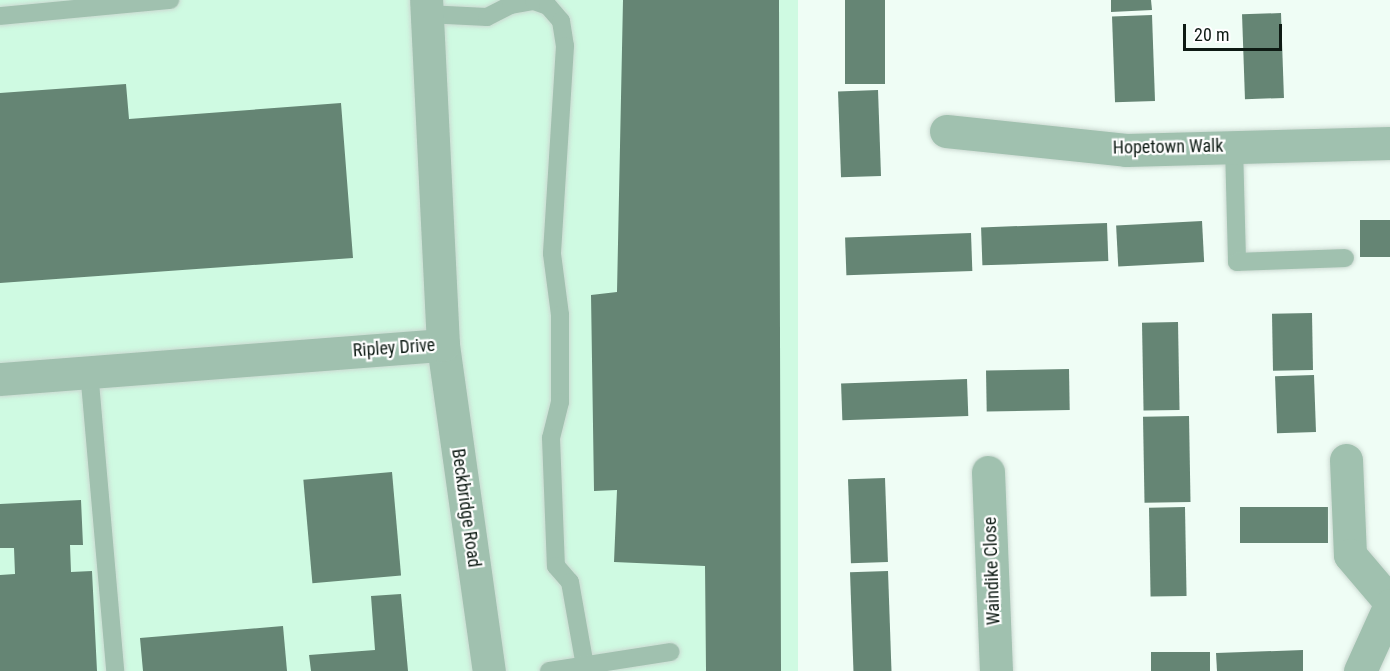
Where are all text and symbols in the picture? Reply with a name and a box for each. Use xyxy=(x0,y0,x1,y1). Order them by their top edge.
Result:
scale bar xyxy=(1186,12,1285,50)
text: 20 m xyxy=(1194,24,1229,45)
street label: Hopetown Walk xyxy=(1113,135,1223,159)
street label: Ripley Drive xyxy=(352,334,436,362)
street label: Beckbridge Road xyxy=(447,447,485,569)
street label: Waindike Close xyxy=(979,516,1005,626)

